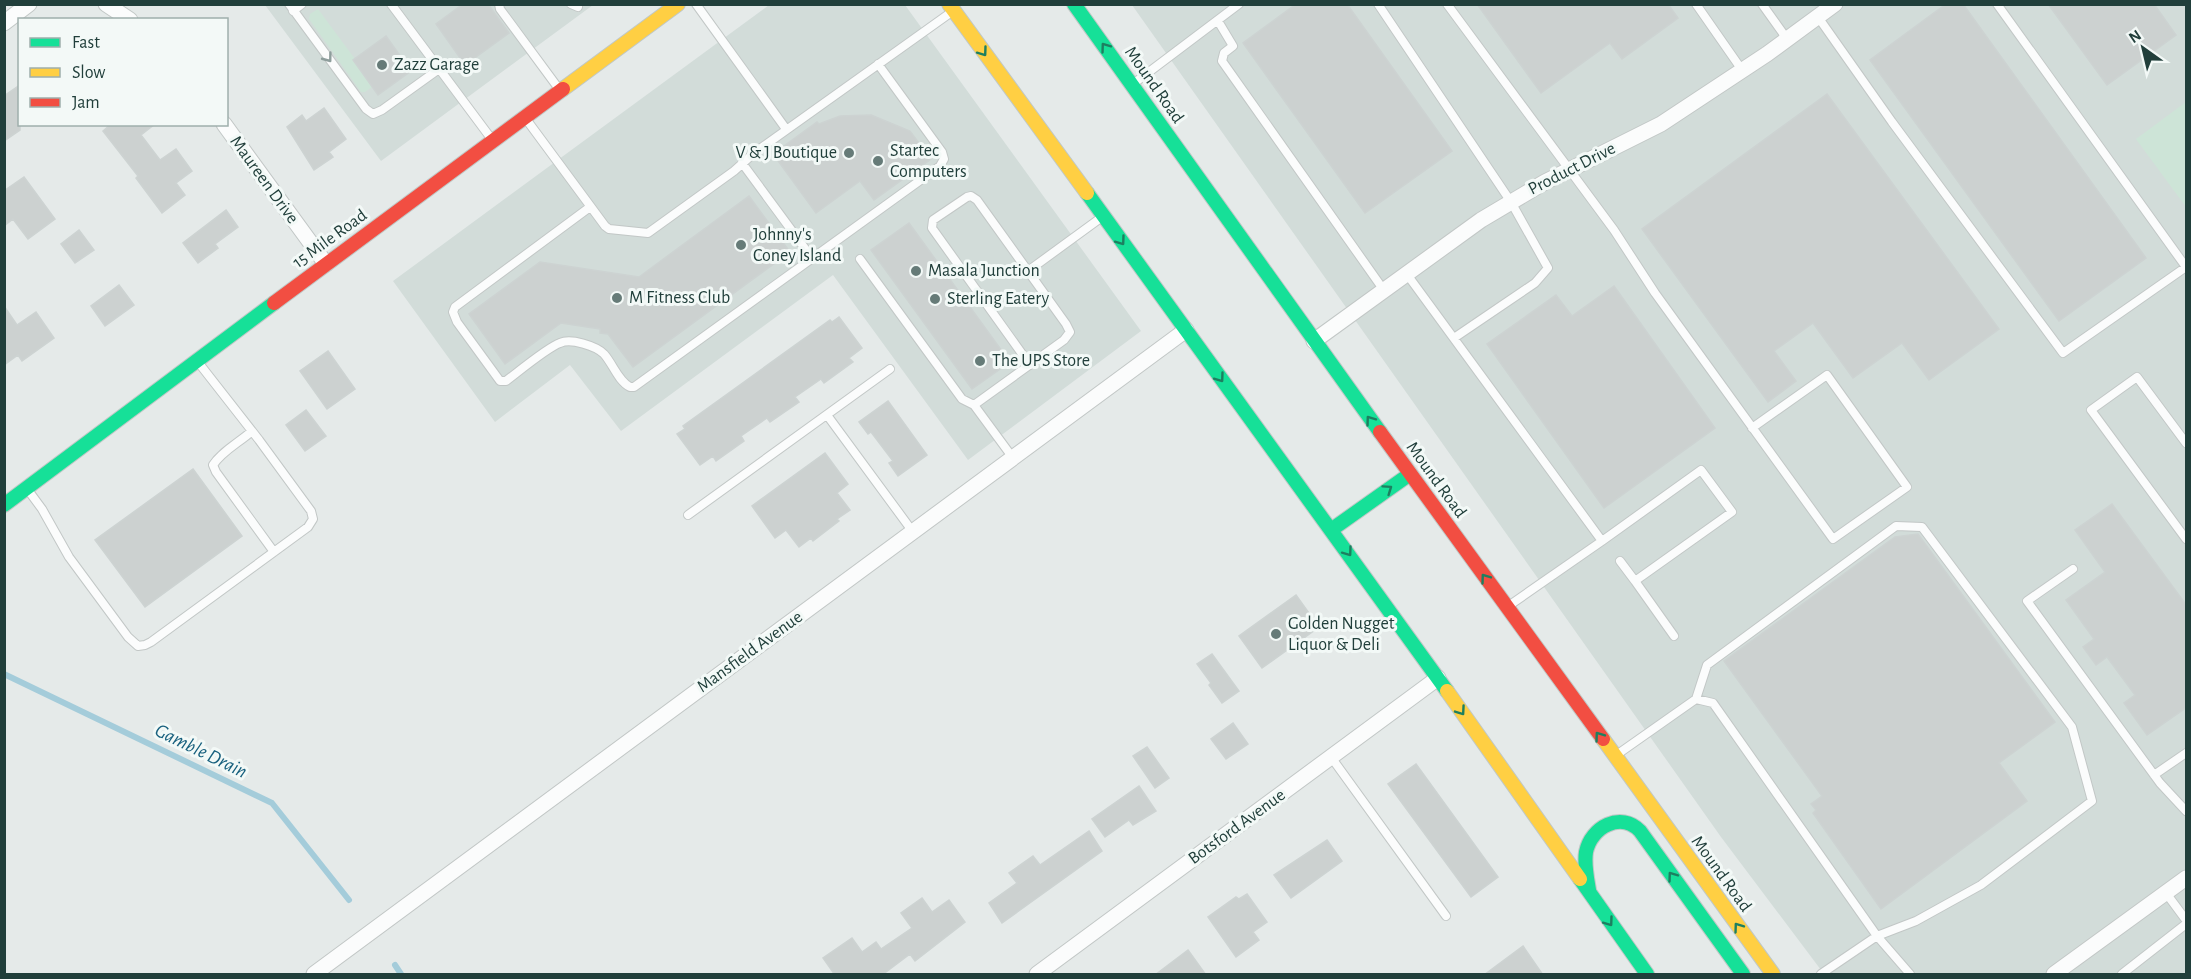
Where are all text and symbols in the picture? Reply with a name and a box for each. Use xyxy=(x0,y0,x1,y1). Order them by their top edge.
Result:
legend xyxy=(18,18,228,126)
north arrow xyxy=(2113,18,2173,78)
text: N xyxy=(2126,27,2144,46)
text: Fast xyxy=(72,34,100,52)
one-way arrow xyxy=(1101,43,1112,54)
street label: Mound Road xyxy=(1121,43,1187,127)
one-way arrow xyxy=(976,45,987,56)
one-way arrow xyxy=(321,51,332,62)
place label: Zazz Garage xyxy=(394,56,479,74)
marker: Zazz Garage xyxy=(375,58,389,72)
text: Slow xyxy=(72,64,105,82)
text: Jam xyxy=(72,94,100,112)
street label: Maureen Drive xyxy=(226,133,302,227)
street label: Product Drive xyxy=(1525,139,1619,199)
place label: Startec Computers xyxy=(890,142,967,181)
place label: V & J Boutique xyxy=(736,144,837,162)
marker: V & J Boutique xyxy=(842,146,856,160)
marker: Startec Computers xyxy=(871,154,885,168)
street label: 15 Mile Road xyxy=(290,206,370,272)
place label: Johnny's Coney Island xyxy=(753,226,841,265)
one-way arrow xyxy=(1114,234,1125,245)
marker: Johnny's Coney Island xyxy=(734,238,748,252)
place label: Masala Junction xyxy=(928,262,1040,280)
marker: Masala Junction xyxy=(909,264,923,278)
place label: M Fitness Club xyxy=(629,289,730,307)
place label: Sterling Eatery xyxy=(947,290,1049,308)
marker: M Fitness Club xyxy=(610,291,624,305)
marker: Sterling Eatery xyxy=(928,292,942,306)
place label: The UPS Store xyxy=(992,352,1090,370)
marker: The UPS Store xyxy=(973,354,987,368)
one-way arrow xyxy=(1213,371,1224,382)
one-way arrow xyxy=(1366,415,1377,426)
street label: Mound Road xyxy=(1403,439,1469,521)
one-way arrow xyxy=(1381,486,1392,497)
one-way arrow xyxy=(1341,546,1352,557)
one-way arrow xyxy=(1481,573,1492,584)
street label: Mansfield Avenue xyxy=(694,608,806,696)
place label: Golden Nugget Liquor & Deli xyxy=(1288,615,1395,654)
marker: Golden Nugget Liquor & Deli xyxy=(1269,627,1283,641)
one-way arrow xyxy=(1454,705,1465,716)
water label: Gamble Drain xyxy=(152,720,250,782)
one-way arrow xyxy=(1595,731,1606,742)
street label: Botsford Avenue xyxy=(1185,786,1289,868)
street label: Mound Road xyxy=(1688,833,1754,915)
one-way arrow xyxy=(1668,871,1679,882)
one-way arrow xyxy=(1602,916,1613,927)
one-way arrow xyxy=(1734,923,1745,934)

